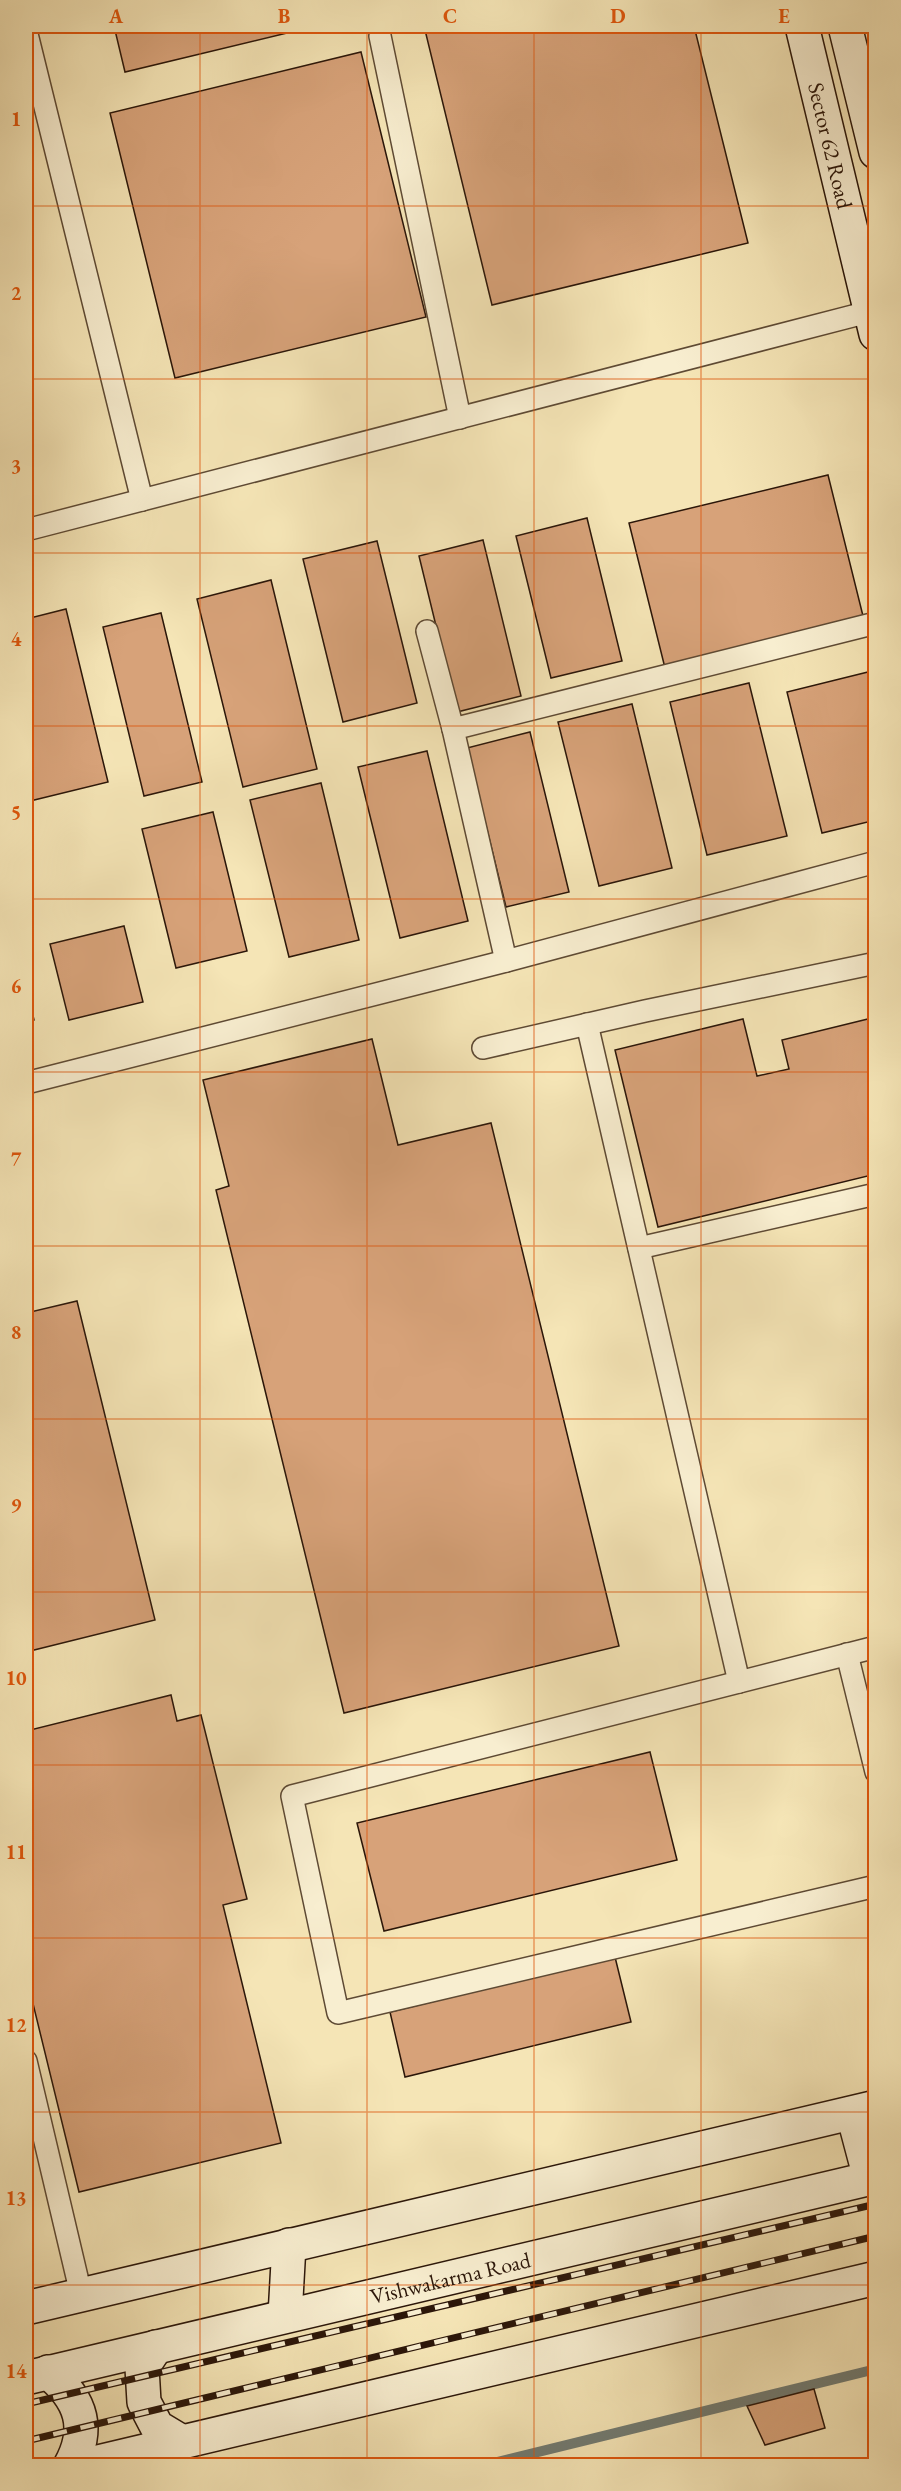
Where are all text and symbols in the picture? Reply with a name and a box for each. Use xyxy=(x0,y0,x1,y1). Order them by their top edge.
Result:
text: A xyxy=(108,3,124,29)
text: B xyxy=(278,3,290,29)
text: C xyxy=(443,3,457,29)
text: D xyxy=(610,3,626,29)
text: E xyxy=(778,3,790,29)
street label: Sector 62 Road xyxy=(801,80,860,213)
text: 1 xyxy=(11,106,21,132)
text: 2 xyxy=(11,280,22,306)
text: 3 xyxy=(11,453,21,479)
text: 4 xyxy=(11,626,22,652)
text: 5 xyxy=(11,799,21,825)
text: 6 xyxy=(11,973,22,999)
text: 7 xyxy=(11,1146,22,1172)
text: 8 xyxy=(11,1319,21,1345)
text: 9 xyxy=(11,1492,22,1518)
text: 10 xyxy=(5,1665,27,1691)
text: 11 xyxy=(5,1839,27,1865)
text: 12 xyxy=(5,2012,27,2038)
text: 13 xyxy=(5,2185,27,2211)
street label: Vishwakarma Road xyxy=(367,2245,534,2311)
text: 14 xyxy=(5,2358,27,2384)

